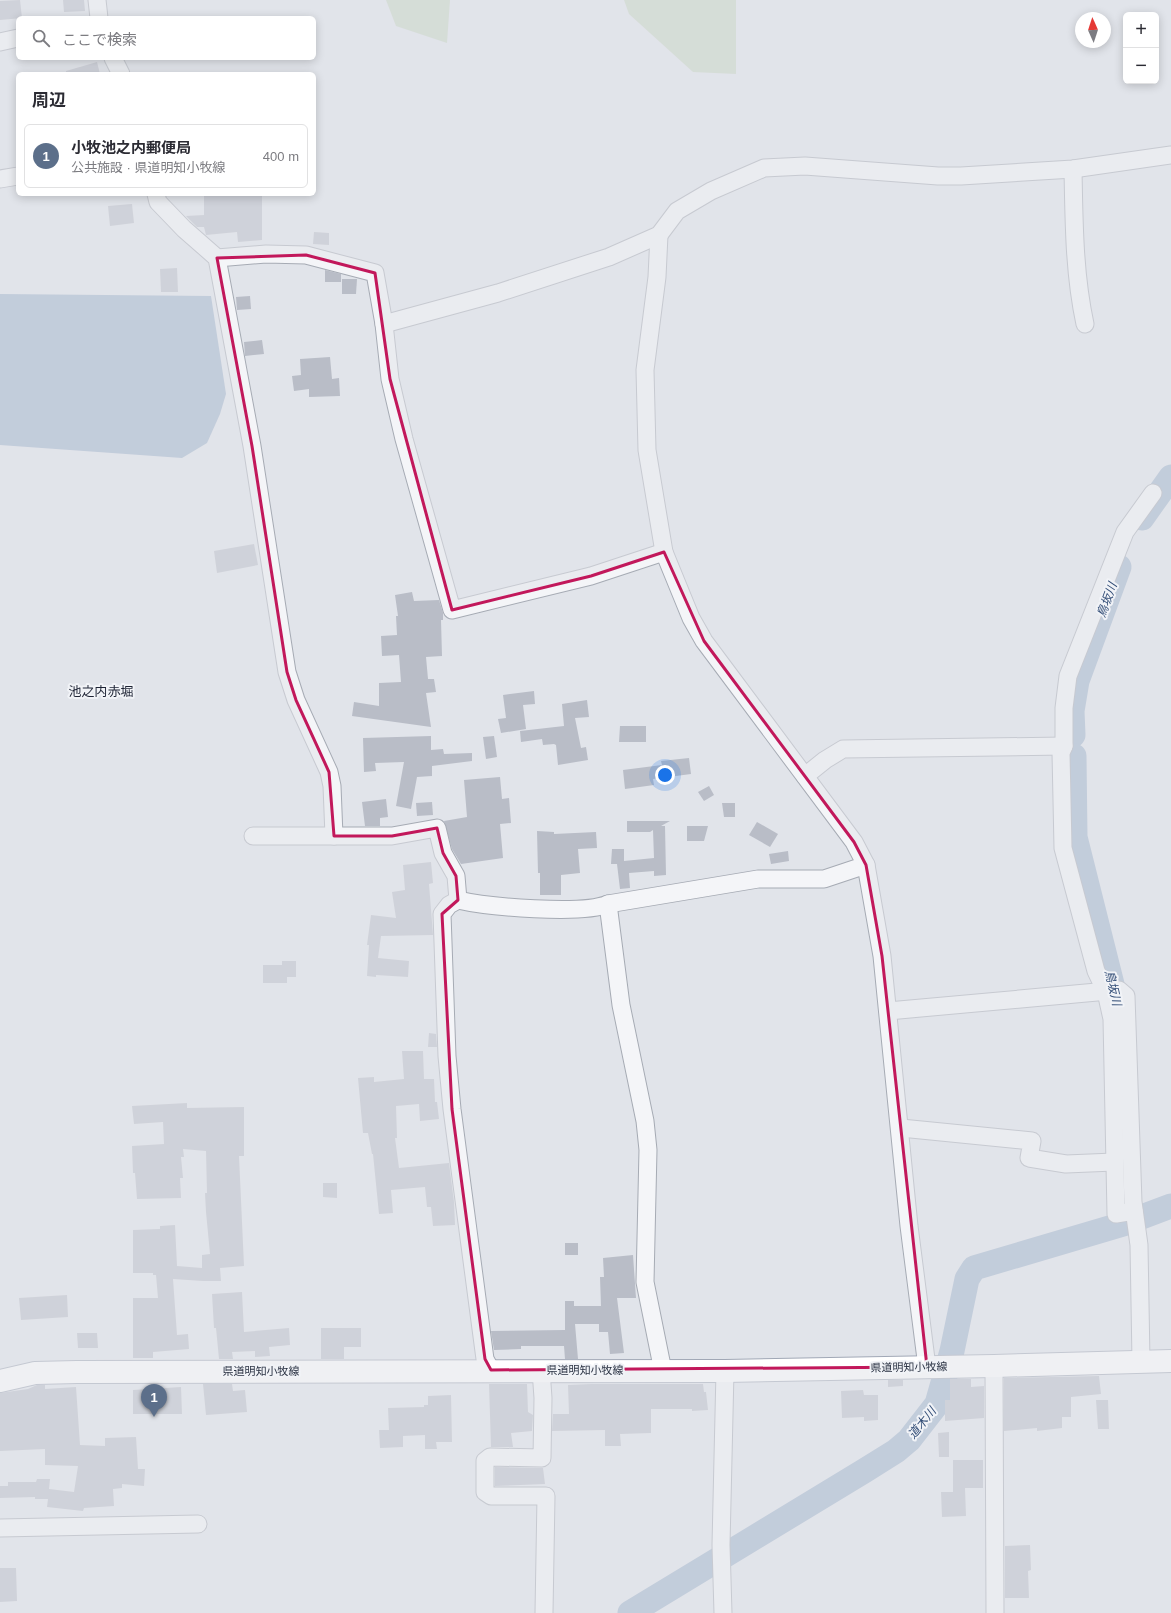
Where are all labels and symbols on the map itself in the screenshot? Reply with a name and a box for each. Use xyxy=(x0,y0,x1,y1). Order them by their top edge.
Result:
north arrow xyxy=(1075,12,1111,48)
water label: 鳥坂川 xyxy=(1094,579,1120,619)
district label: 池之内赤堀 xyxy=(68,684,134,699)
your location xyxy=(655,765,675,785)
water label: 鳥坂川 xyxy=(1102,969,1124,1009)
street label: 県道明知小牧線 xyxy=(870,1360,948,1374)
street label: 県道明知小牧線 xyxy=(547,1364,624,1376)
street label: 県道明知小牧線 xyxy=(223,1365,300,1377)
pin: 1 xyxy=(141,1384,167,1417)
water label: 道木川 xyxy=(905,1403,940,1441)

